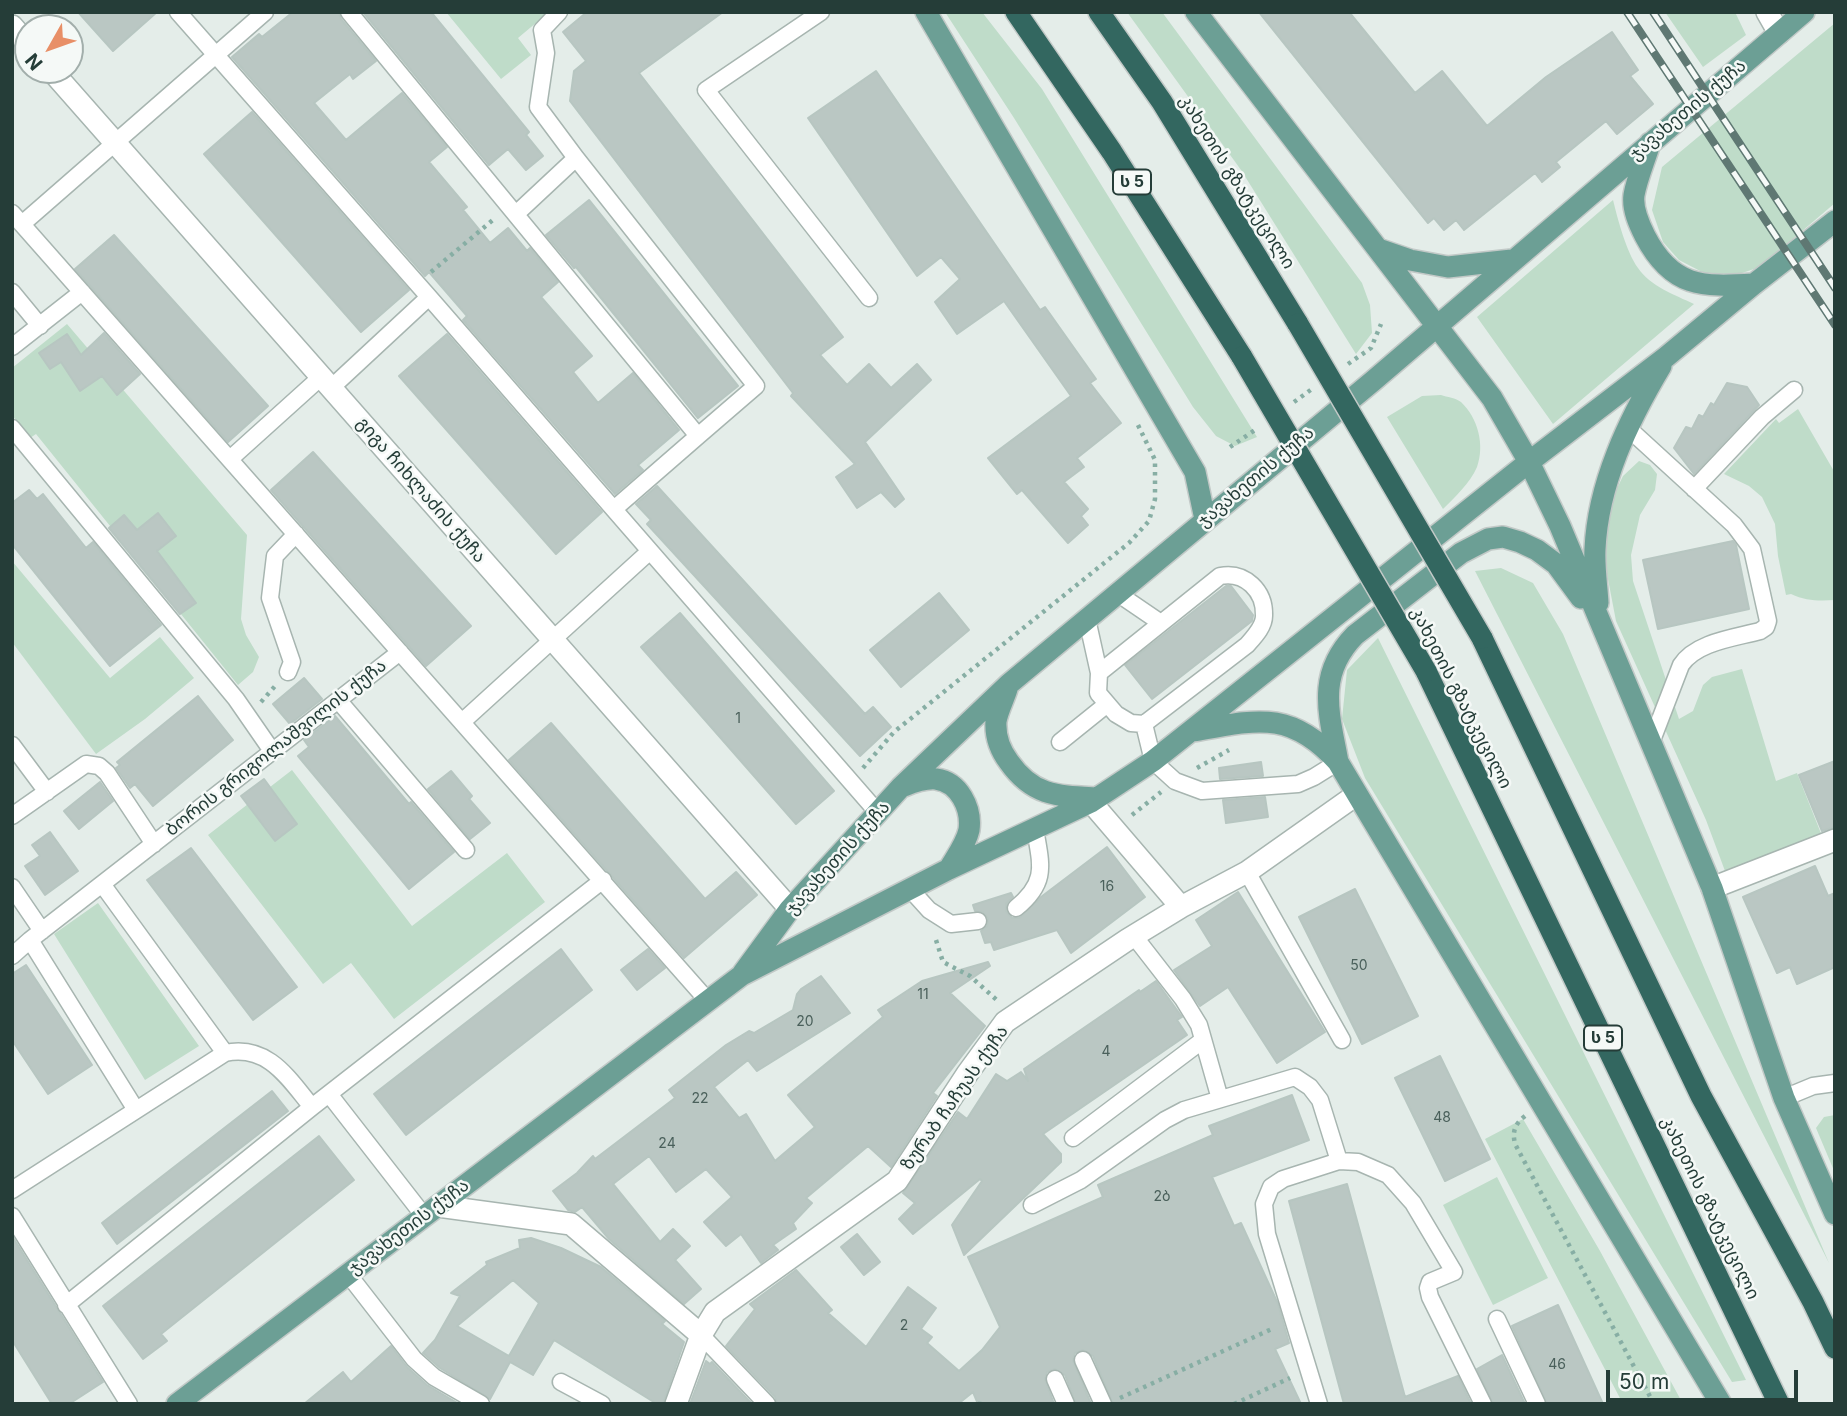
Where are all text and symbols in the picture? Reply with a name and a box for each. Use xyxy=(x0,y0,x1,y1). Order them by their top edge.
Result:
north arrow xyxy=(14,14,84,84)
text: N xyxy=(21,49,48,74)
street label: ჯავახეთის ქუჩა xyxy=(1625,55,1751,165)
street label: კახეთის გზატკეცილი xyxy=(1175,91,1299,273)
road number: ს 5 xyxy=(1113,170,1151,194)
street label: გიგა ჩიხლაძის ქუჩა xyxy=(352,413,490,567)
street label: ჯავახეთის ქუჩა xyxy=(1193,422,1319,532)
street label: კახეთის გზატკეცილი xyxy=(1406,603,1516,793)
street label: ბორის გრიგოლაშვილის ქუჩა xyxy=(161,655,391,841)
house number: 1 xyxy=(735,711,741,727)
street label: ჯავახეთის ქუჩა xyxy=(781,797,895,919)
house number: 16 xyxy=(1100,879,1114,895)
house number: 50 xyxy=(1350,958,1368,974)
house number: 11 xyxy=(917,987,929,1003)
house number: 20 xyxy=(796,1014,814,1030)
street label: ზურაბ ჩაჩუას ქუჩა xyxy=(897,1021,1013,1175)
road number: ს 5 xyxy=(1584,1026,1622,1050)
house number: 4 xyxy=(1101,1044,1111,1060)
house number: 22 xyxy=(691,1091,709,1107)
house number: 48 xyxy=(1433,1110,1451,1126)
street label: კახეთის გზატკეცილი xyxy=(1656,1113,1764,1303)
house number: 24 xyxy=(658,1136,676,1152)
street label: ჯავახეთის ქუჩა xyxy=(345,1175,473,1279)
house number: 2ბ xyxy=(1153,1189,1171,1205)
house number: 2 xyxy=(900,1318,908,1334)
scale bar xyxy=(1609,1356,1801,1400)
house number: 46 xyxy=(1548,1357,1566,1373)
text: 50 m xyxy=(1619,1369,1669,1394)

